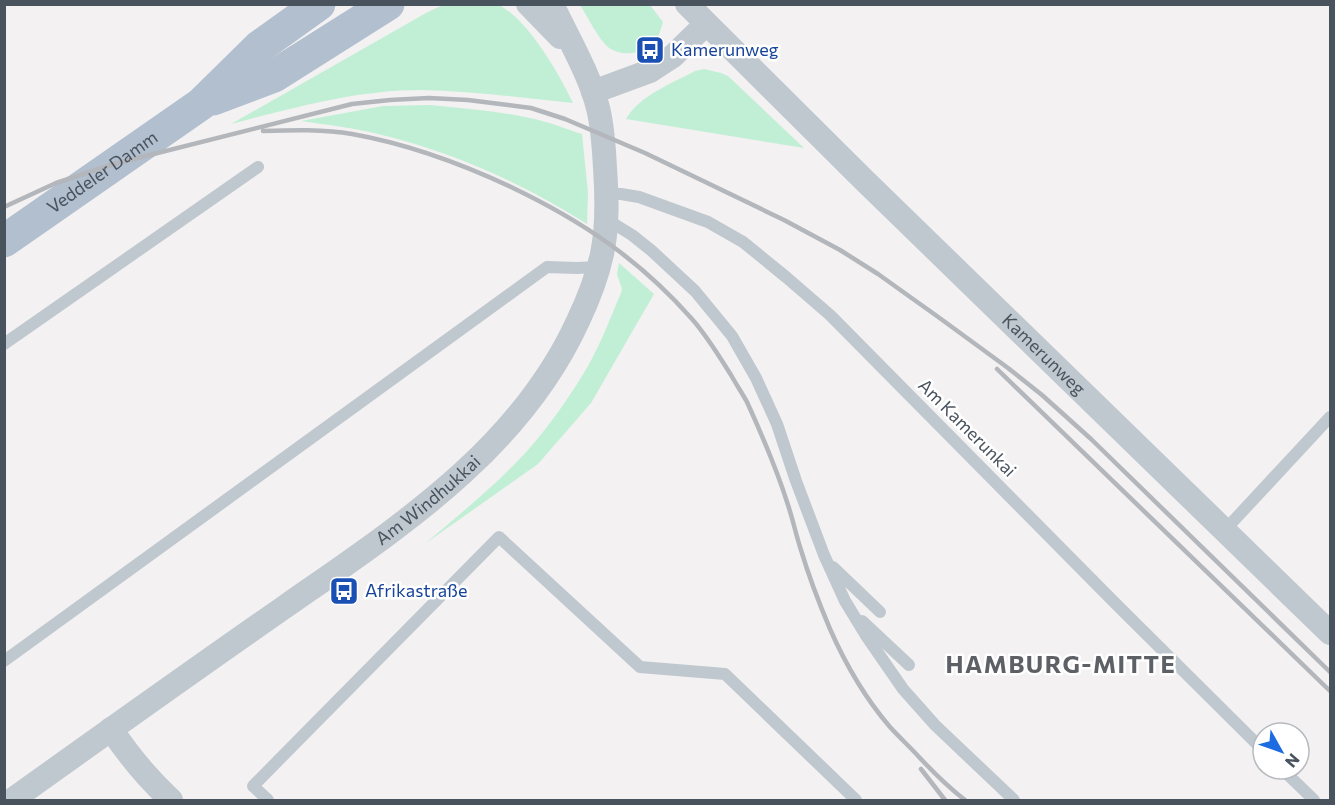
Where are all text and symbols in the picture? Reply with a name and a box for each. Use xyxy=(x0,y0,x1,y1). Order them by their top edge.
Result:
bus stop icon: Kamerunweg xyxy=(634,34,666,66)
place label: Kamerunweg xyxy=(671,38,779,60)
street label: Veddeler Damm xyxy=(42,126,162,218)
street label: Kamerunweg xyxy=(998,308,1091,399)
street label: Am Kamerunkai xyxy=(914,374,1021,481)
street label: Am Windhukkai xyxy=(371,450,485,549)
bus stop icon: Afrikastraße xyxy=(328,575,360,607)
place label: Afrikastraße xyxy=(365,579,468,601)
district label: HAMBURG-MITTE xyxy=(946,649,1176,678)
north arrow xyxy=(1251,721,1311,781)
text: N xyxy=(1282,750,1304,772)

